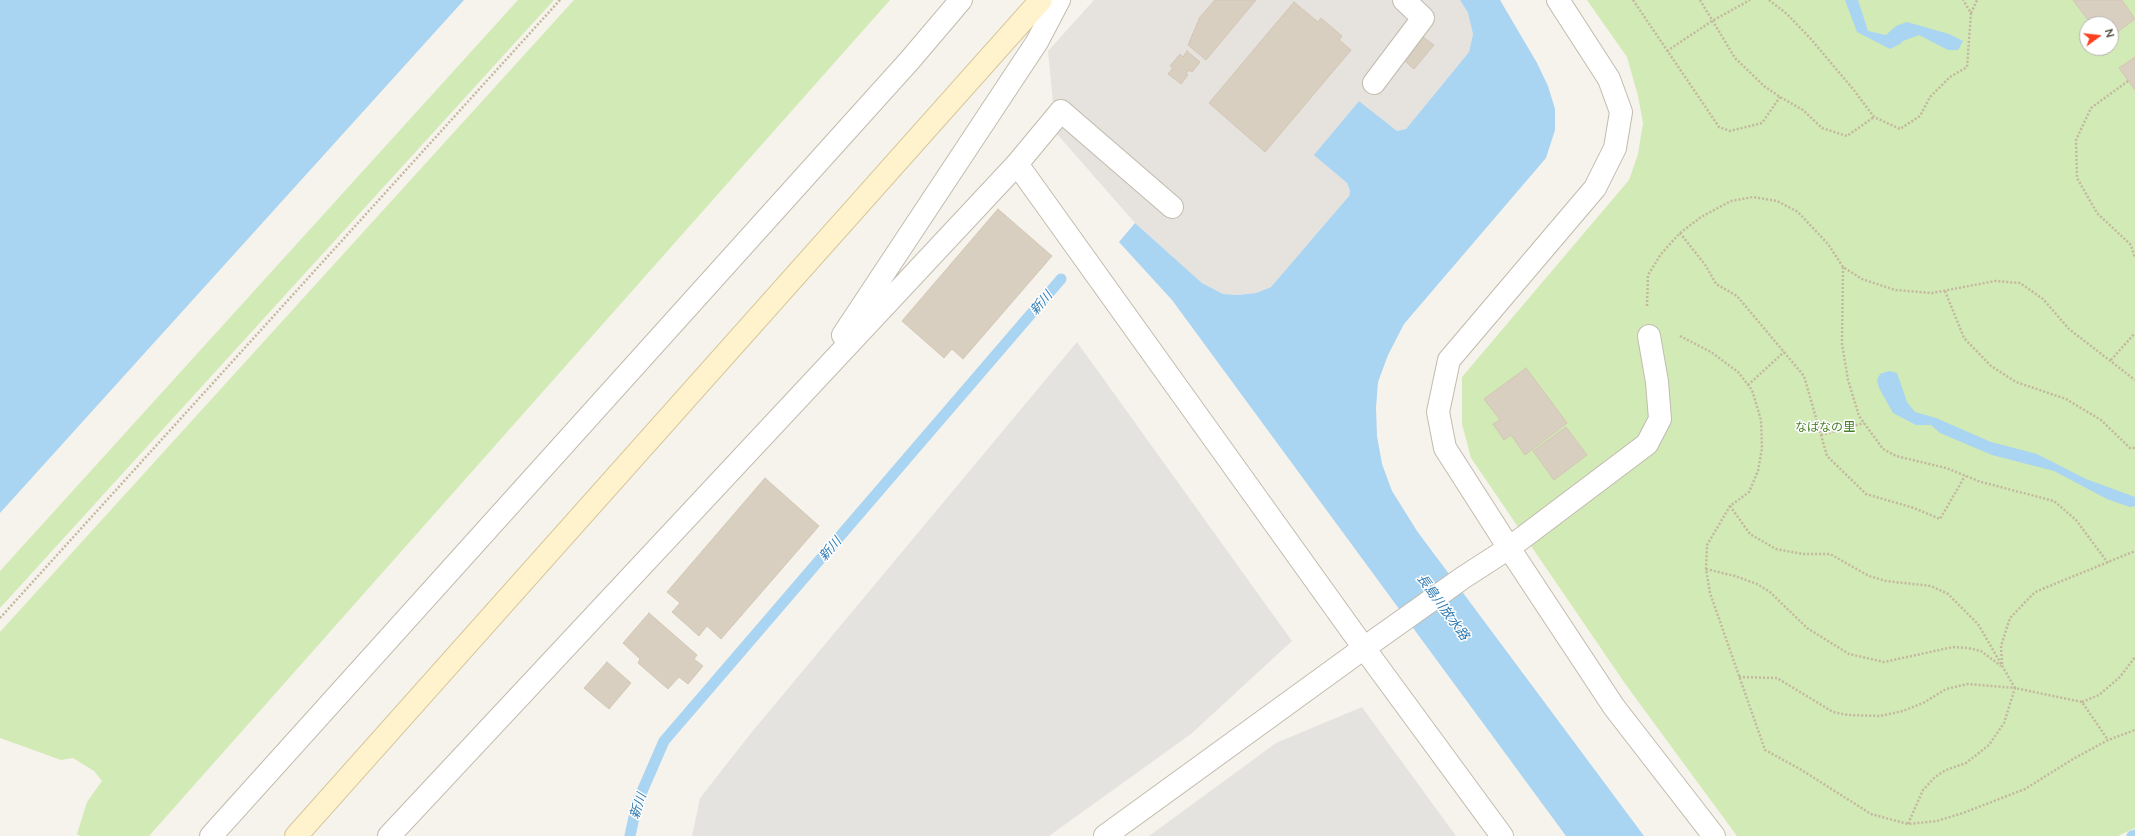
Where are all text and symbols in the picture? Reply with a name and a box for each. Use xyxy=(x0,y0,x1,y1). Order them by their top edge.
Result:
north arrow xyxy=(2079,16,2119,56)
text: N xyxy=(2103,27,2117,39)
water label: 新川 xyxy=(1027,288,1055,318)
park label: なばなの里 xyxy=(1795,420,1855,434)
water label: 新川 xyxy=(816,534,844,564)
water label: 長島川放水路 xyxy=(1414,571,1472,643)
water label: 新川 xyxy=(627,791,649,821)

